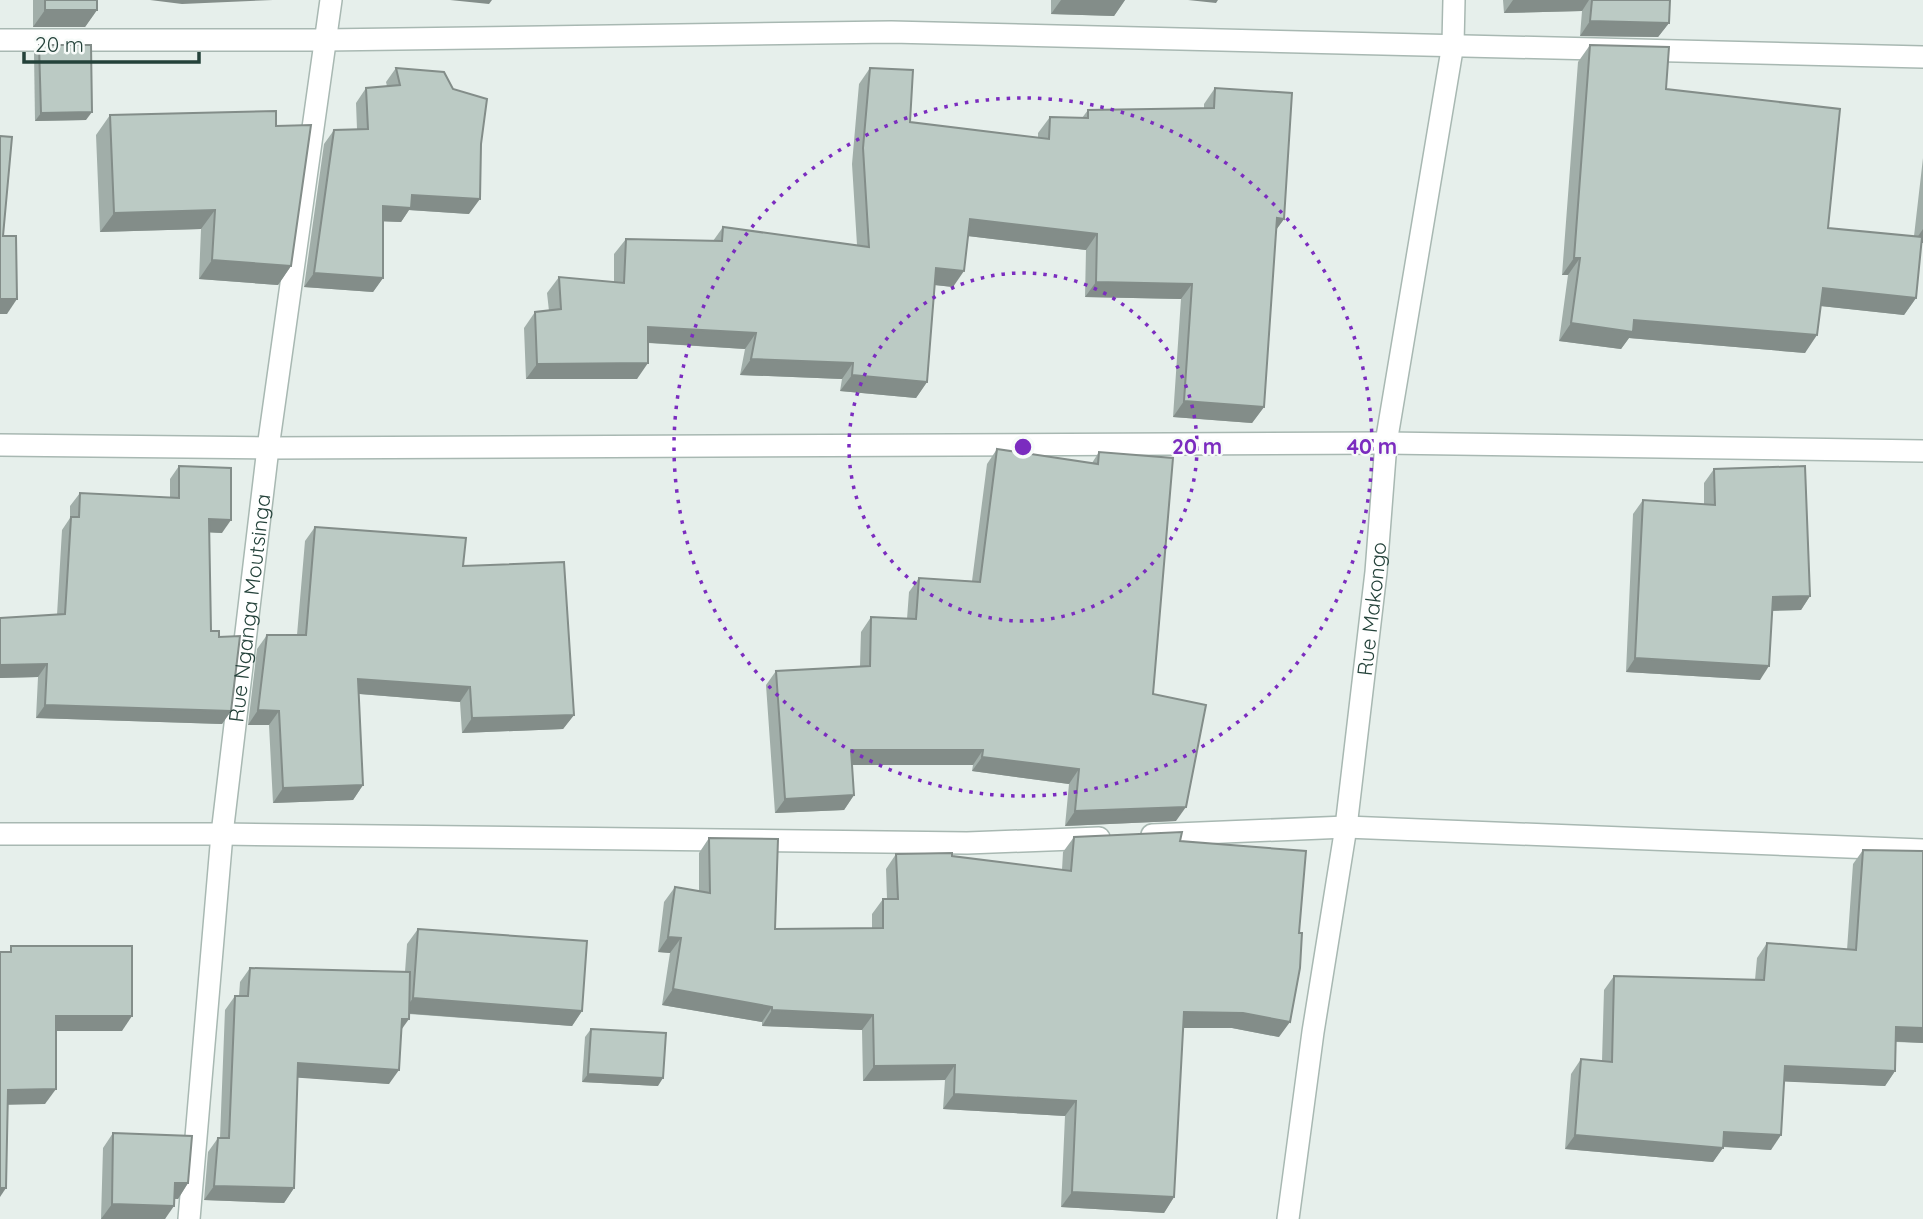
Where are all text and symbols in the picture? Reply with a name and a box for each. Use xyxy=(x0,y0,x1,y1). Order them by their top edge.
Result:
scale bar xyxy=(24,21,200,65)
text: 20 m xyxy=(35,31,84,57)
text: 20 m xyxy=(1172,433,1222,459)
text: 40 m xyxy=(1347,433,1397,459)
centre of rings xyxy=(1011,435,1035,459)
street label: Rue Nganga Moutsinga xyxy=(222,492,275,724)
street label: Rue Makongo xyxy=(1351,541,1391,677)

